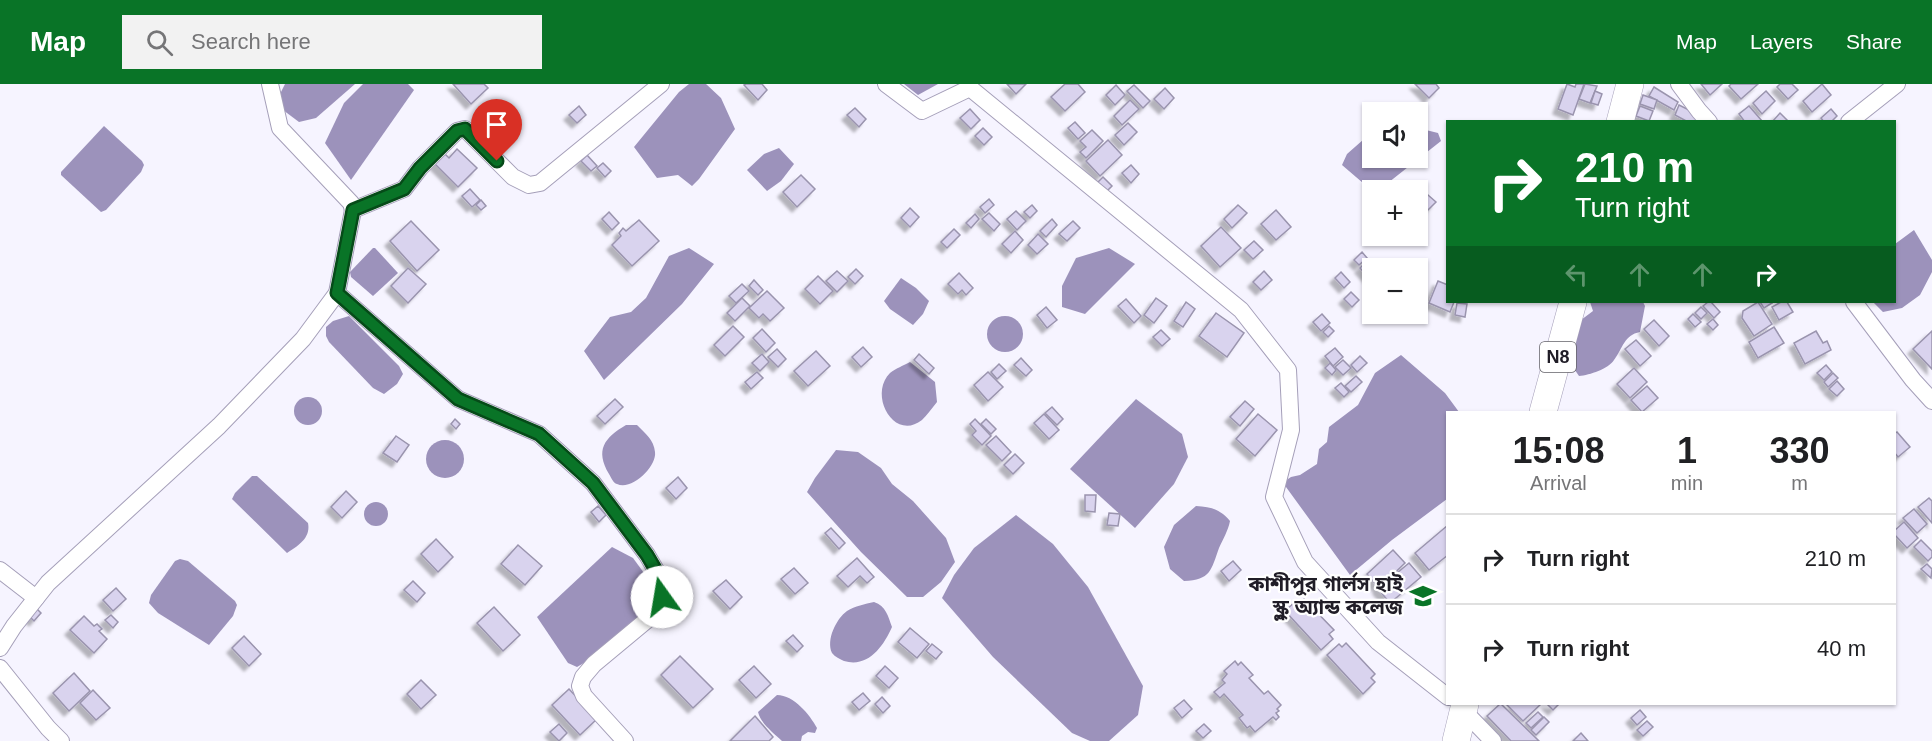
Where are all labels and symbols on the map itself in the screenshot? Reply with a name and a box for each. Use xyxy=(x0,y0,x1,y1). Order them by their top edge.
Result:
pin xyxy=(471,99,522,161)
road number: N8 xyxy=(1540,342,1576,372)
position arrow xyxy=(630,565,694,629)
place label: কাশীপুর গার্লস হাই স্কুল অ্যান্ড কলেজ xyxy=(1247,572,1404,621)
school or university icon: কাশীপুর গার্লস হাই স্কুল অ্যান্ড কলেজ xyxy=(1408,581,1438,611)

